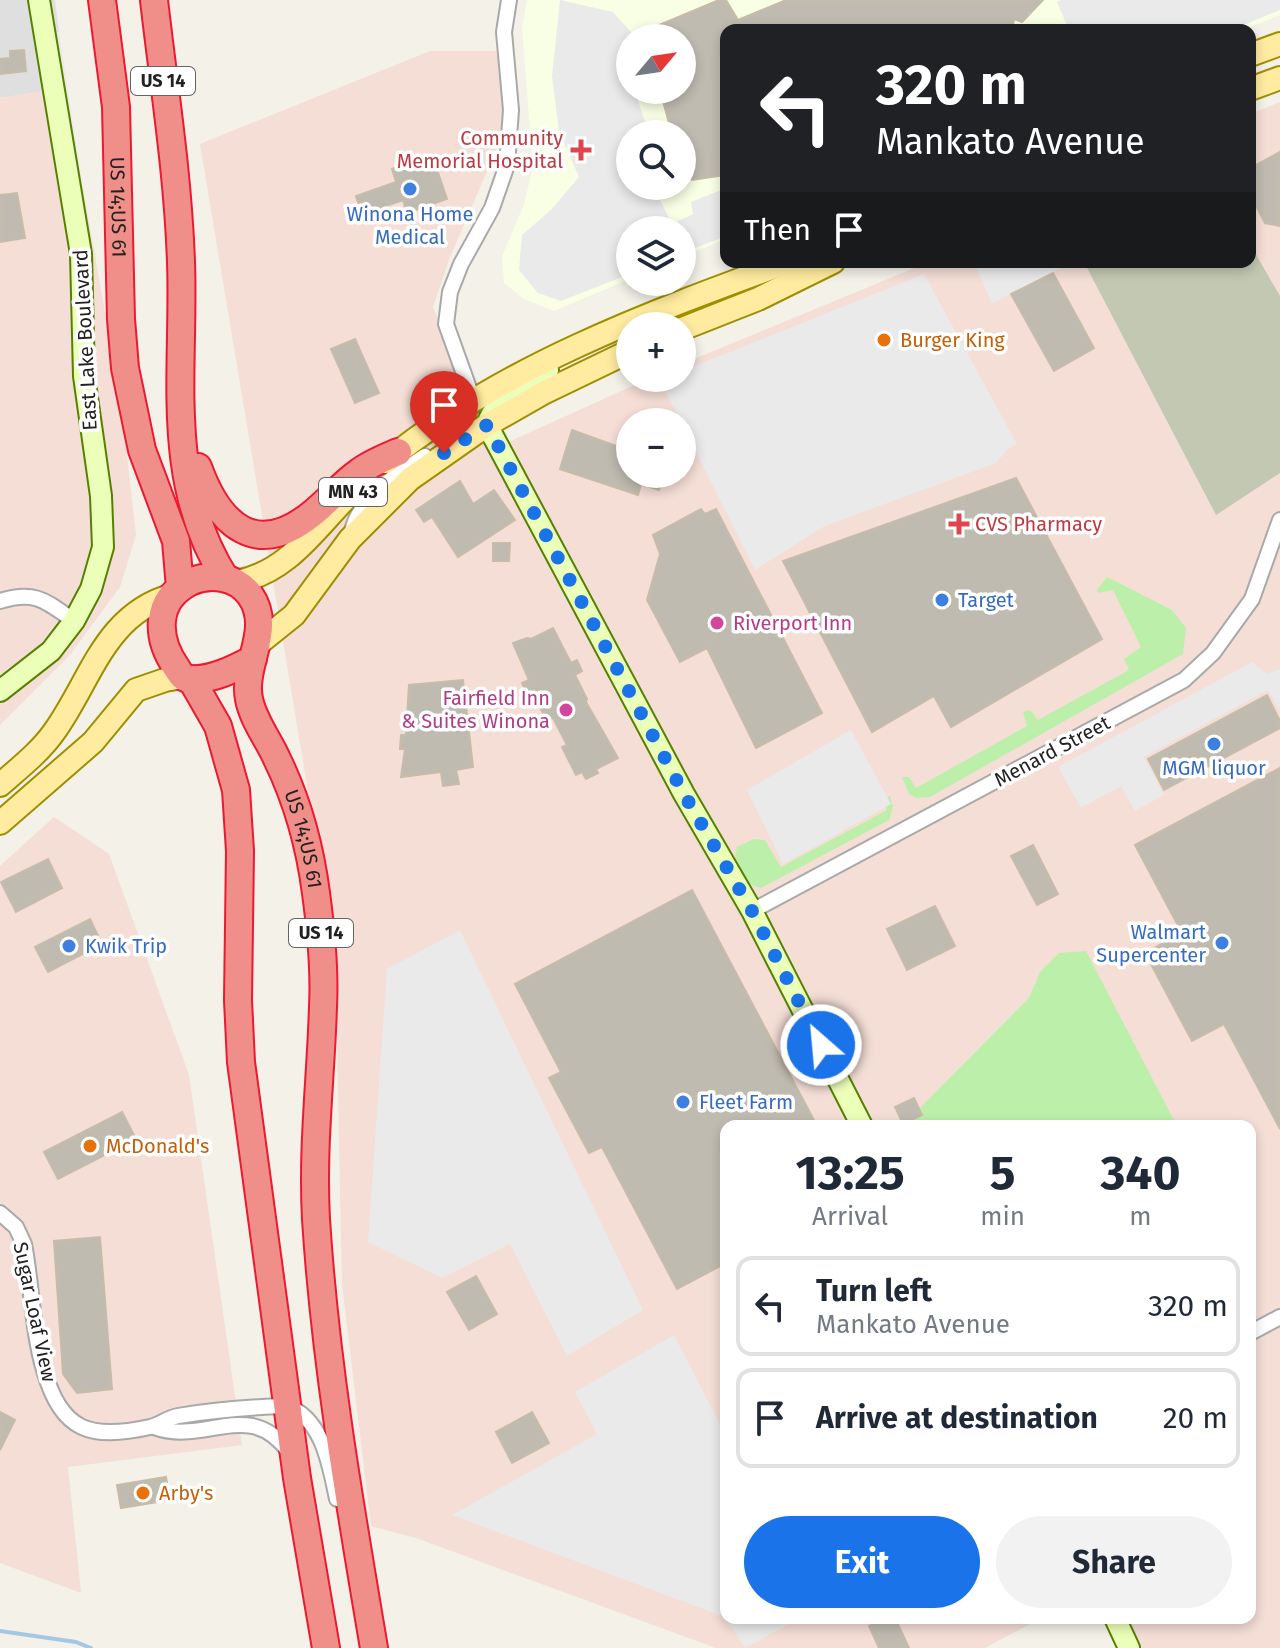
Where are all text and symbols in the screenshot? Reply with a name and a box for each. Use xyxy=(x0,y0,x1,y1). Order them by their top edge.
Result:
north arrow xyxy=(616,24,696,104)
map controls xyxy=(616,24,696,488)
text: 320 m xyxy=(876,52,1027,119)
icon: left xyxy=(744,56,848,160)
road number: US 14 xyxy=(131,67,195,95)
button: search xyxy=(616,120,696,200)
text: Mankato Avenue xyxy=(876,120,1145,164)
place label: Community Memorial Hospital xyxy=(397,126,563,173)
marker: Community Memorial Hospital xyxy=(570,139,592,161)
street label: US 14;US 61 xyxy=(105,156,132,258)
marker: Winona Home Medical xyxy=(401,180,419,198)
place label: Winona Home Medical xyxy=(347,202,473,249)
icon: arrive xyxy=(827,208,871,252)
text: Then xyxy=(744,212,811,248)
button: layers xyxy=(616,216,696,296)
street label: East Lake Boulevard xyxy=(68,249,102,431)
button: + xyxy=(616,312,696,392)
place label: Burger King xyxy=(900,328,1005,352)
marker: Burger King xyxy=(875,331,893,349)
pin xyxy=(410,371,478,453)
icon: arrive xyxy=(422,383,466,427)
button: − xyxy=(616,408,696,488)
road number: MN 43 xyxy=(319,478,387,506)
place label: CVS Pharmacy xyxy=(975,512,1102,536)
marker: CVS Pharmacy xyxy=(950,515,968,533)
place label: Target xyxy=(958,588,1015,612)
marker: Target xyxy=(933,591,951,609)
place label: Riverport Inn xyxy=(733,611,852,635)
marker: Riverport Inn xyxy=(708,614,726,632)
place label: Fairfield Inn & Suites Winona xyxy=(401,686,550,733)
marker: Fairfield Inn & Suites Winona xyxy=(557,701,575,719)
street label: Menard Street xyxy=(990,710,1115,792)
marker: MGM liquor xyxy=(1205,735,1223,753)
place label: MGM liquor xyxy=(1162,756,1266,780)
street label: US 14;US 61 xyxy=(279,786,327,890)
road number: US 14 xyxy=(289,919,353,947)
place label: Walmart Supercenter xyxy=(1096,920,1207,967)
place label: Kwik Trip xyxy=(85,934,167,958)
marker: Walmart Supercenter xyxy=(1213,934,1231,952)
marker: Kwik Trip xyxy=(60,937,78,955)
position arrow xyxy=(779,1003,863,1087)
place label: Fleet Farm xyxy=(699,1090,793,1114)
marker: Fleet Farm xyxy=(674,1093,692,1111)
place label: McDonald's xyxy=(106,1134,209,1158)
marker: McDonald's xyxy=(81,1137,99,1155)
text: 13:25 xyxy=(795,1144,905,1202)
text: 5 xyxy=(990,1144,1015,1202)
text: 340 xyxy=(1100,1144,1181,1202)
text: Arrival xyxy=(812,1201,888,1232)
text: min xyxy=(980,1201,1025,1232)
text: m xyxy=(1129,1201,1152,1232)
street label: Sugar Loaf View xyxy=(8,1240,62,1384)
text: Turn left xyxy=(816,1273,932,1309)
icon: left xyxy=(748,1284,792,1328)
text: 320 m xyxy=(1148,1288,1228,1324)
text: Mankato Avenue xyxy=(816,1309,1010,1340)
icon: arrive xyxy=(748,1396,792,1440)
text: Arrive at destination xyxy=(816,1400,1098,1436)
text: 20 m xyxy=(1163,1400,1228,1436)
place label: Arby's xyxy=(159,1481,213,1505)
marker: Arby's xyxy=(134,1484,152,1502)
button: Exit xyxy=(744,1516,980,1608)
button: Share xyxy=(996,1516,1232,1608)

